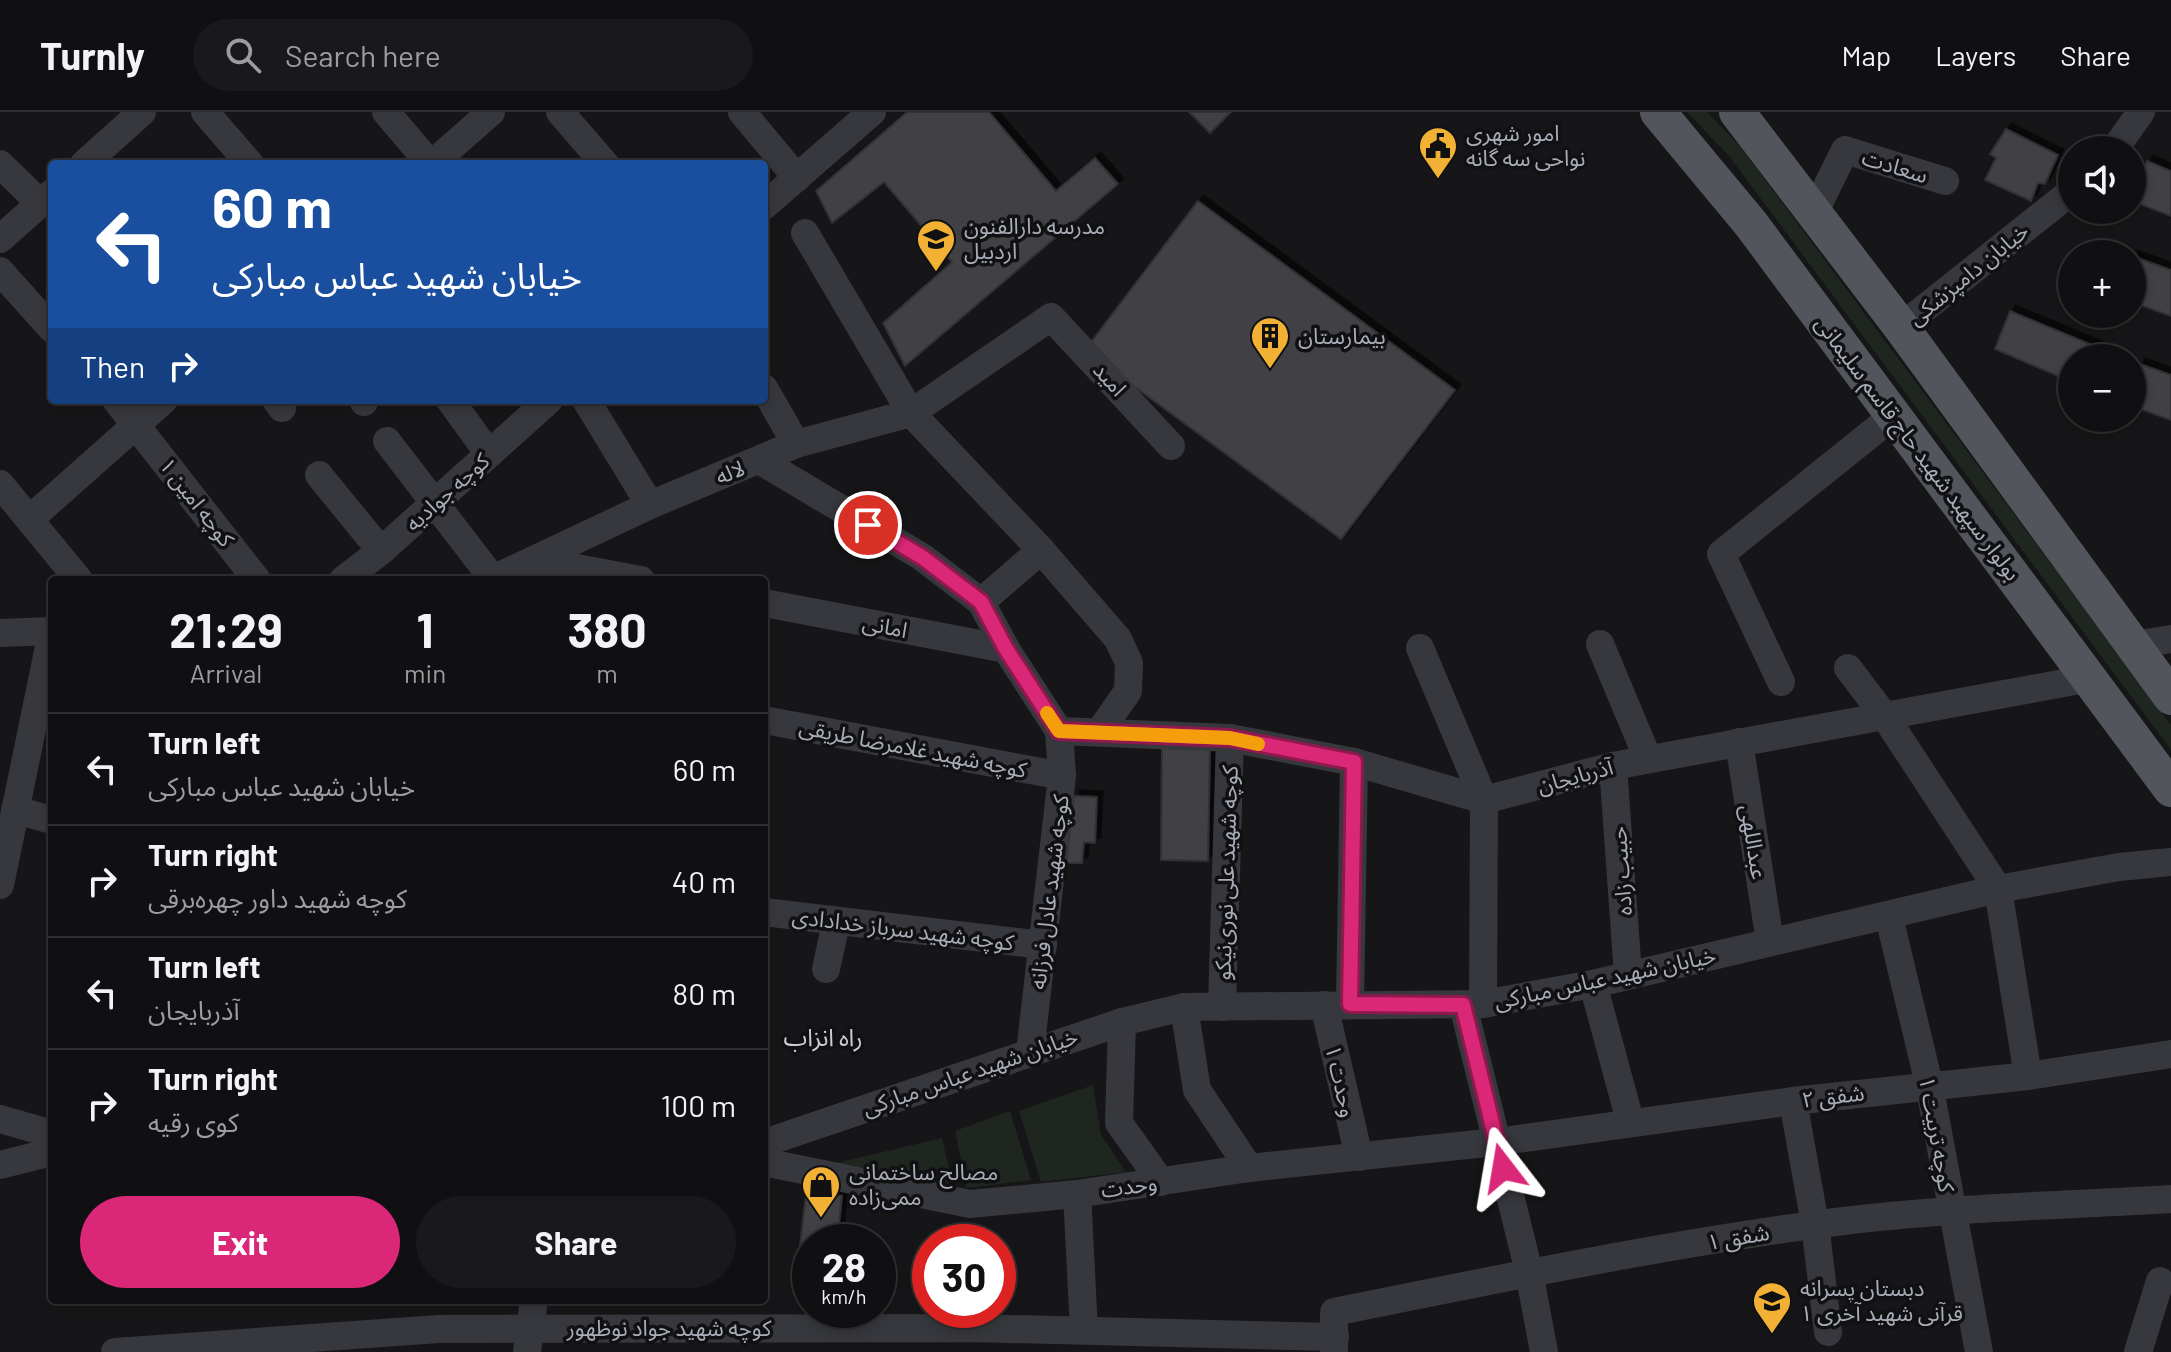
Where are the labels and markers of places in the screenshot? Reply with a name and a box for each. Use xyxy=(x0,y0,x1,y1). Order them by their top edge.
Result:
place label: امور شهری نواحی سه گانه xyxy=(1466,119,1586,171)
public building icon: امور شهری نواحی سه گانه xyxy=(1417,125,1459,180)
place label: مدرسه دارالفنون اردبیل xyxy=(964,212,1105,265)
school or university icon: مدرسه دارالفنون اردبیل xyxy=(915,218,957,273)
building icon: بیمارستان xyxy=(1249,315,1291,370)
place label: بیمارستان xyxy=(1298,322,1386,350)
pin xyxy=(834,491,902,559)
place label: مصالح ساختمانی ممی‌زاده xyxy=(849,1158,998,1211)
shop icon: مصالح ساختمانی ممی‌زاده xyxy=(800,1164,842,1219)
place label: دبستان پسرانه قرآنی شهید آخری ۱ xyxy=(1800,1274,1963,1326)
school or university icon: دبستان پسرانه قرآنی شهید آخری ۱ xyxy=(1751,1280,1793,1335)

